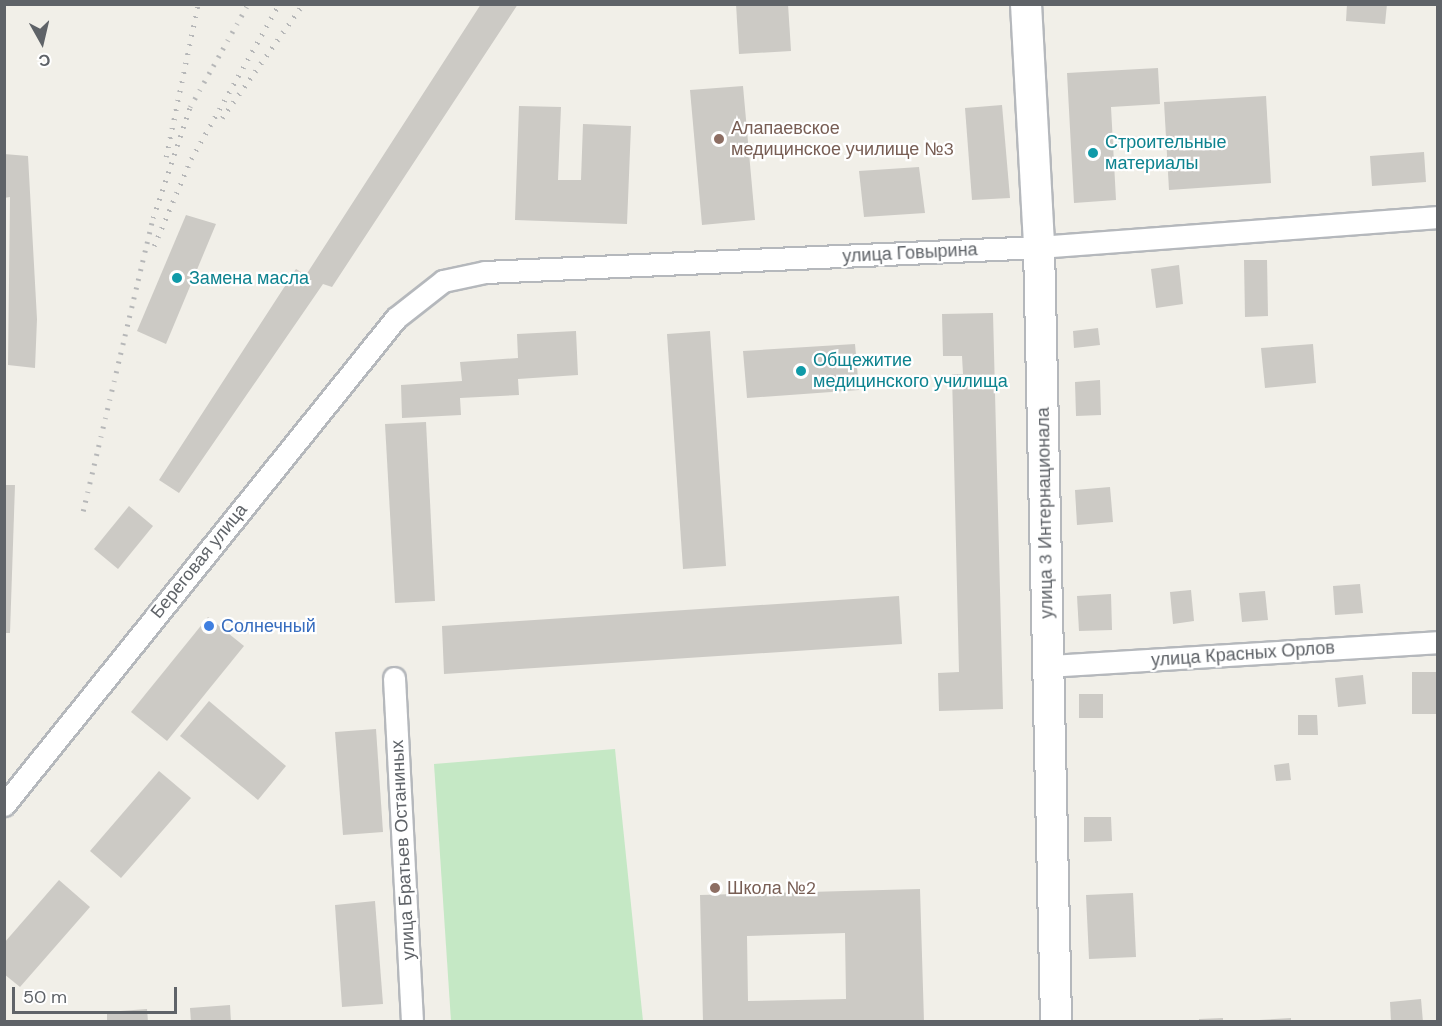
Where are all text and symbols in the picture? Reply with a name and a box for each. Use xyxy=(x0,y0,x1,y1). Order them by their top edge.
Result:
north arrow xyxy=(12,12,72,72)
text: С xyxy=(37,49,52,72)
place label: Алапаевское медицинское училище №3 xyxy=(731,118,954,160)
marker: Алапаевское медицинское училище №3 xyxy=(712,132,726,146)
place label: Строительные материалы xyxy=(1105,132,1227,174)
marker: Строительные материалы xyxy=(1086,146,1100,160)
street label: улица Говырина xyxy=(842,239,978,267)
place label: Замена масла xyxy=(189,267,309,289)
marker: Замена масла xyxy=(170,271,184,285)
place label: Общежитие медицинского училища xyxy=(813,350,1008,392)
marker: Общежитие медицинского училища xyxy=(794,364,808,378)
street label: улица 3 Интернационала xyxy=(1032,407,1058,619)
street label: Береговая улица xyxy=(146,499,252,623)
place label: Солнечный xyxy=(221,615,316,637)
marker: Солнечный xyxy=(202,619,216,633)
street label: улица Красных Орлов xyxy=(1150,637,1336,671)
street label: улица Братьев Останиных xyxy=(386,739,420,961)
place label: Школа №2 xyxy=(727,877,816,899)
marker: Школа №2 xyxy=(708,881,722,895)
scale bar xyxy=(15,975,180,1013)
text: 50 m xyxy=(23,985,67,1009)

